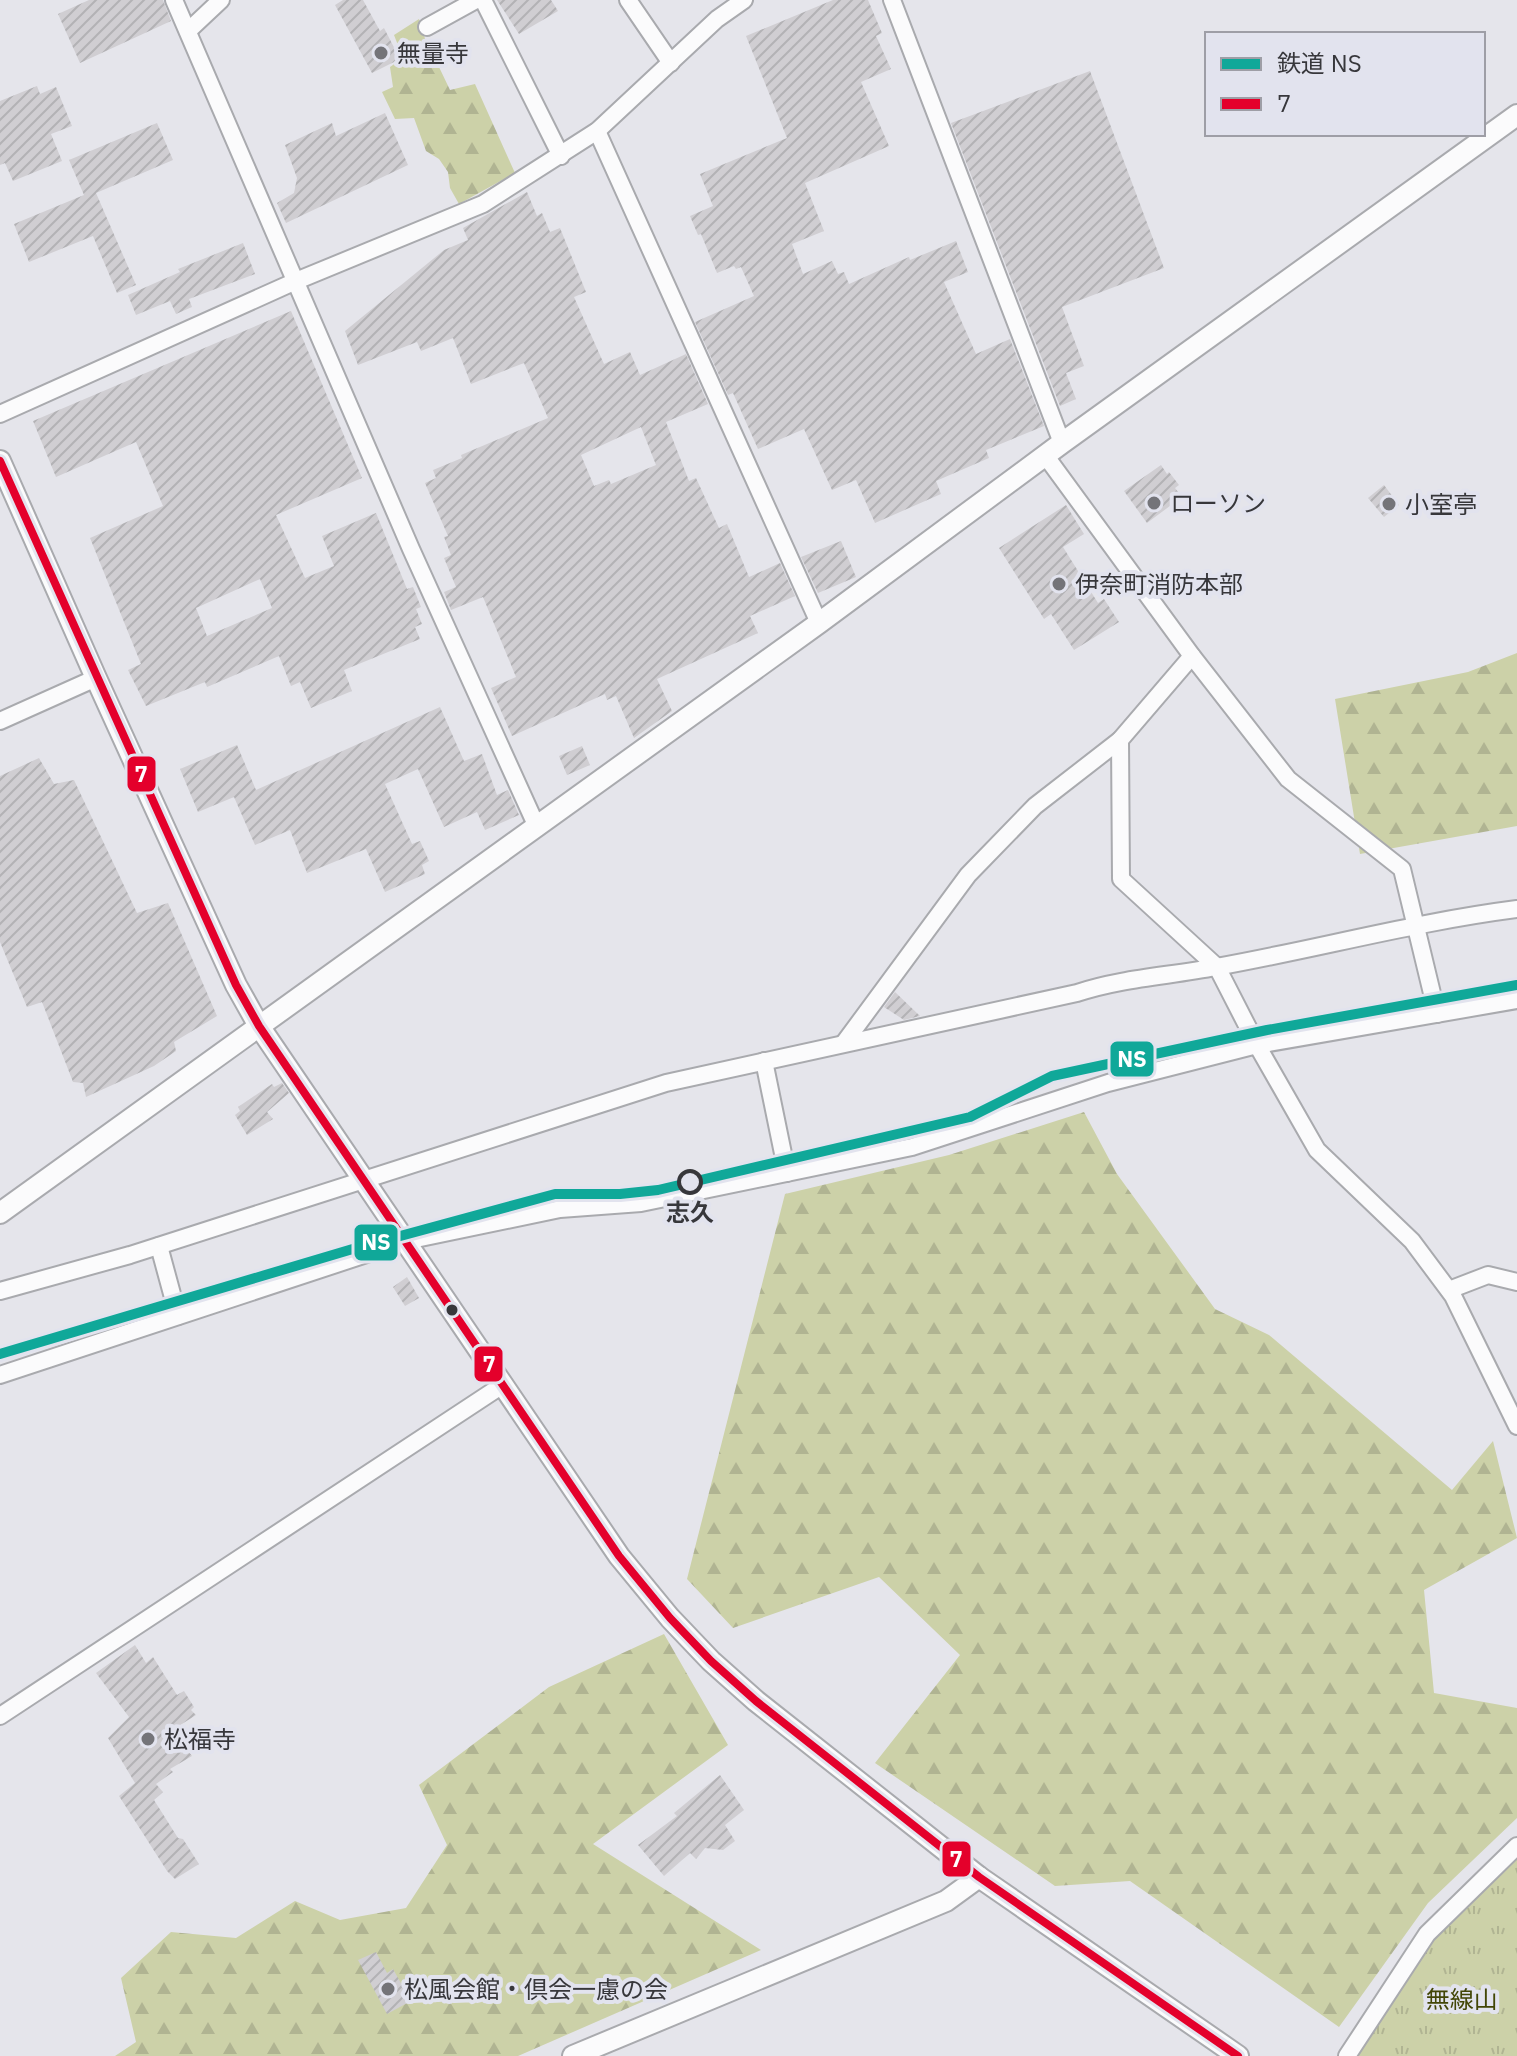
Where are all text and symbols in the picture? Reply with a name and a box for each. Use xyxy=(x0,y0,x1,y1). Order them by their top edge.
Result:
legend xyxy=(1205,32,1485,136)
place label: 無量寺 xyxy=(397,37,469,69)
marker: 無量寺 xyxy=(372,44,390,62)
text: 鉄道 NS xyxy=(1277,47,1362,79)
text: 7 xyxy=(1277,87,1291,119)
place label: ローソン xyxy=(1170,487,1266,519)
place label: 小室亭 xyxy=(1405,488,1477,520)
marker: ローソン xyxy=(1145,494,1163,512)
marker: 小室亭 xyxy=(1380,495,1398,513)
place label: 伊奈町消防本部 xyxy=(1075,568,1243,600)
marker: 伊奈町消防本部 xyxy=(1050,575,1068,593)
line badge: 7 xyxy=(126,755,157,793)
text: 7 xyxy=(134,759,148,788)
line badge: NS xyxy=(1109,1040,1155,1078)
text: NS xyxy=(1117,1044,1147,1073)
marker: 志久 xyxy=(678,1170,702,1194)
place label: 志久 xyxy=(666,1196,714,1228)
line badge: NS xyxy=(353,1223,399,1262)
text: NS xyxy=(361,1227,391,1256)
unlabelled marker xyxy=(444,1302,460,1318)
line badge: 7 xyxy=(473,1345,504,1383)
text: 7 xyxy=(482,1349,496,1378)
place label: 松福寺 xyxy=(164,1723,236,1755)
marker: 松福寺 xyxy=(139,1730,157,1748)
line badge: 7 xyxy=(941,1840,972,1878)
text: 7 xyxy=(949,1844,963,1873)
place label: 松風会館・倶会一慮の会 xyxy=(404,1973,668,2005)
marker: 松風会館・倶会一慮の会 xyxy=(379,1980,397,1998)
park label: 無線山 xyxy=(1426,1983,1498,2015)

